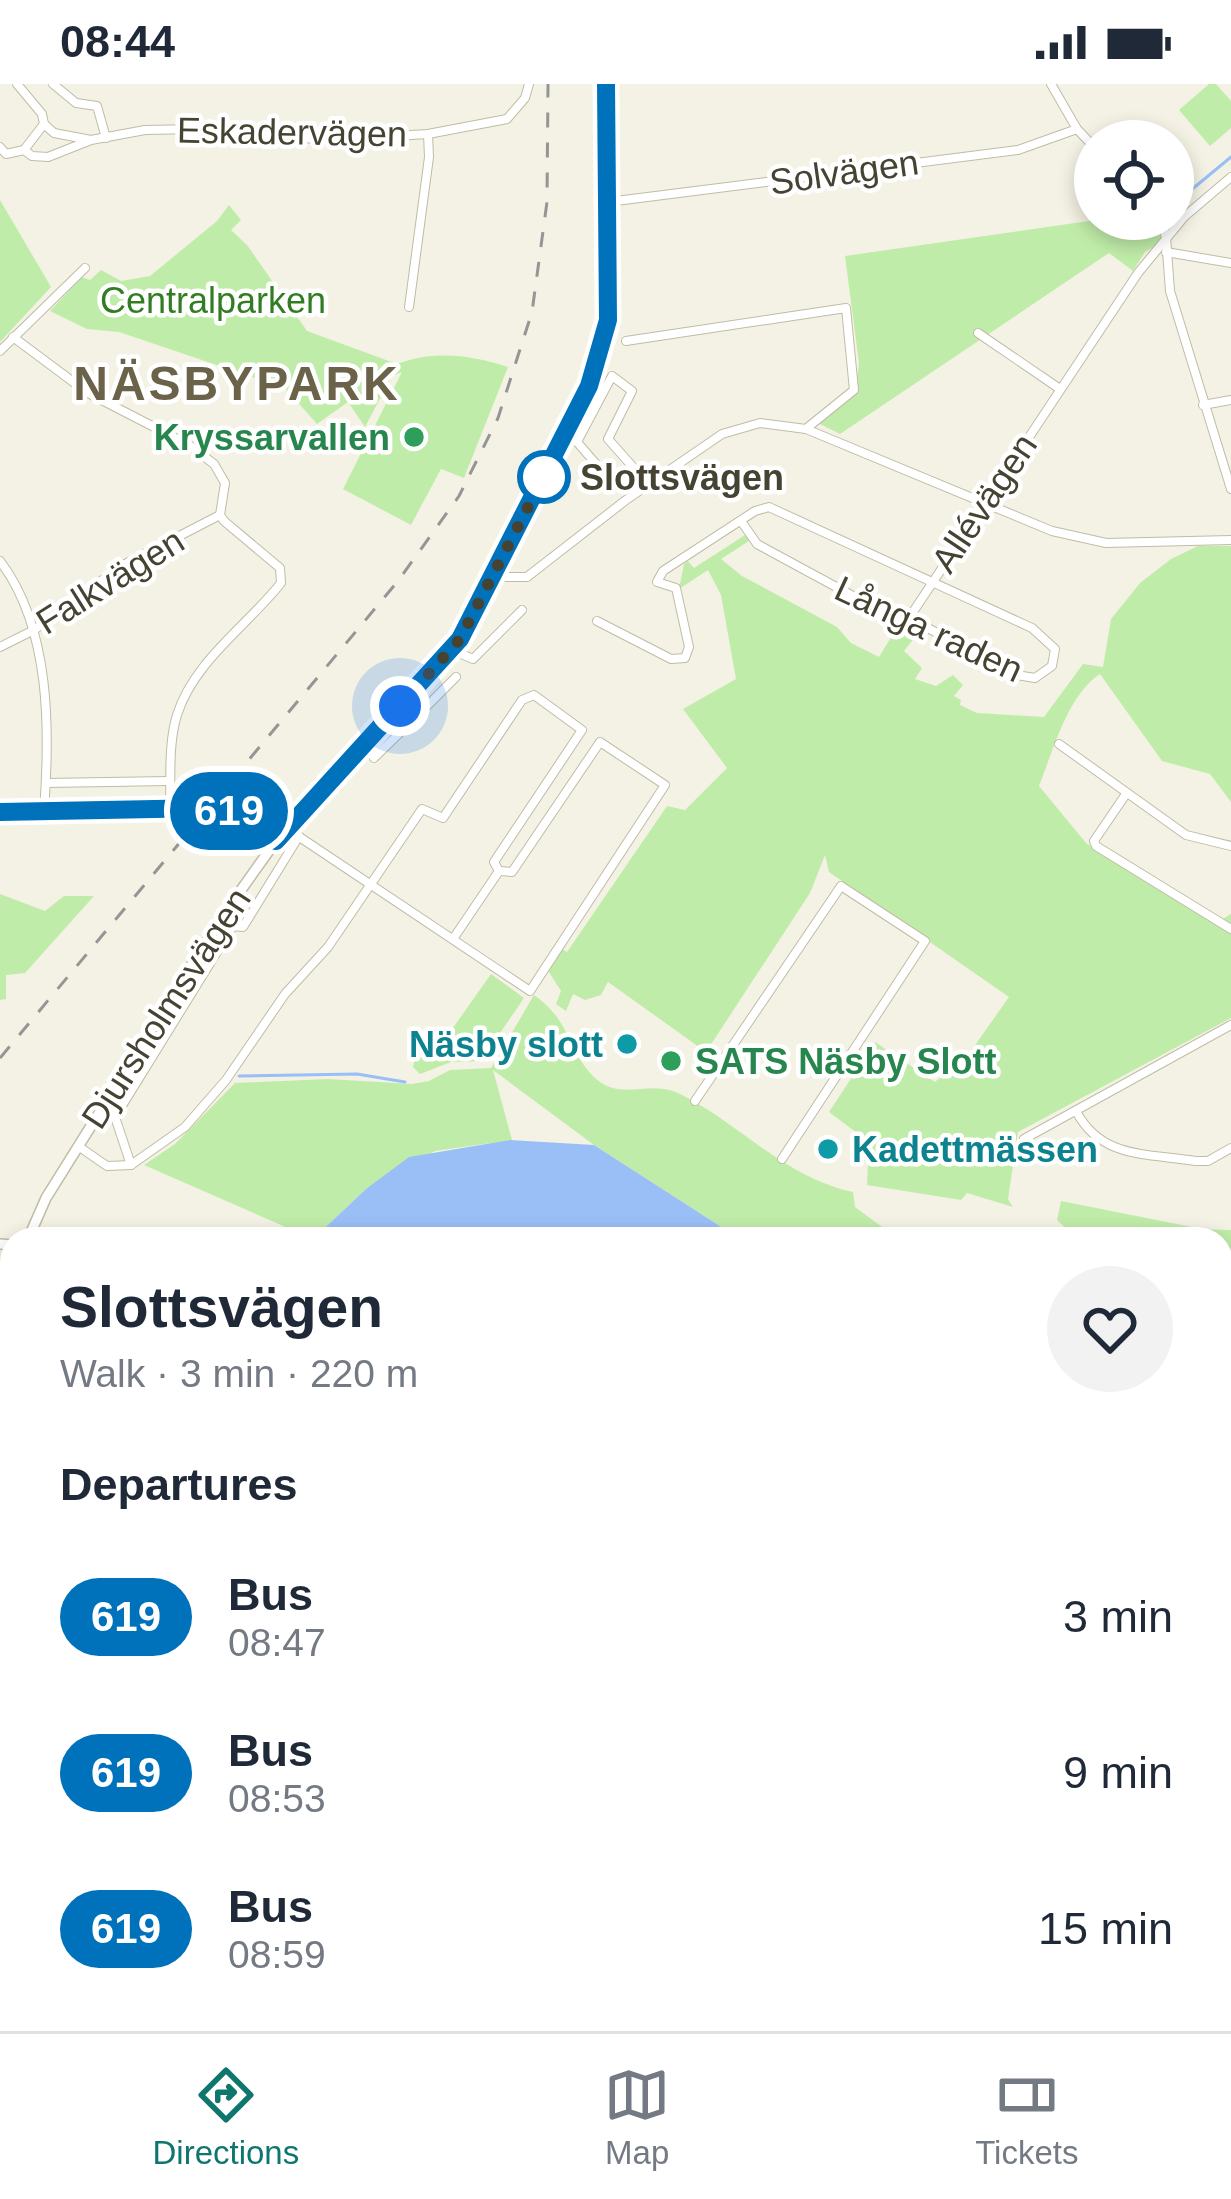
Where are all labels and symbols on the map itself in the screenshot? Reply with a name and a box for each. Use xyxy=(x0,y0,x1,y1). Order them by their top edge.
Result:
street label: Eskadervägen xyxy=(177,109,407,155)
street label: Solvägen xyxy=(767,141,921,203)
park label: Centralparken xyxy=(100,280,326,321)
district label: NÄSBYPARK xyxy=(73,357,401,410)
place label: Kryssarvallen xyxy=(154,417,390,458)
marker: Kryssarvallen xyxy=(401,424,427,450)
street label: Allévägen xyxy=(923,426,1045,580)
marker: Slottsvägen xyxy=(519,452,569,502)
place label: Slottsvägen xyxy=(580,457,784,498)
street label: Falkvägen xyxy=(29,520,191,642)
street label: Långa raden xyxy=(829,568,1029,690)
your location xyxy=(370,676,430,736)
line badge: 619 xyxy=(160,772,298,850)
street label: Djursholmsvägen xyxy=(73,880,259,1136)
place label: Näsby slott xyxy=(409,1024,603,1065)
marker: Näsby slott xyxy=(614,1031,640,1057)
place label: SATS Näsby Slott xyxy=(695,1041,996,1082)
marker: SATS Näsby Slott xyxy=(658,1048,684,1074)
place label: Kadettmässen xyxy=(852,1129,1098,1170)
marker: Kadettmässen xyxy=(815,1136,841,1162)

